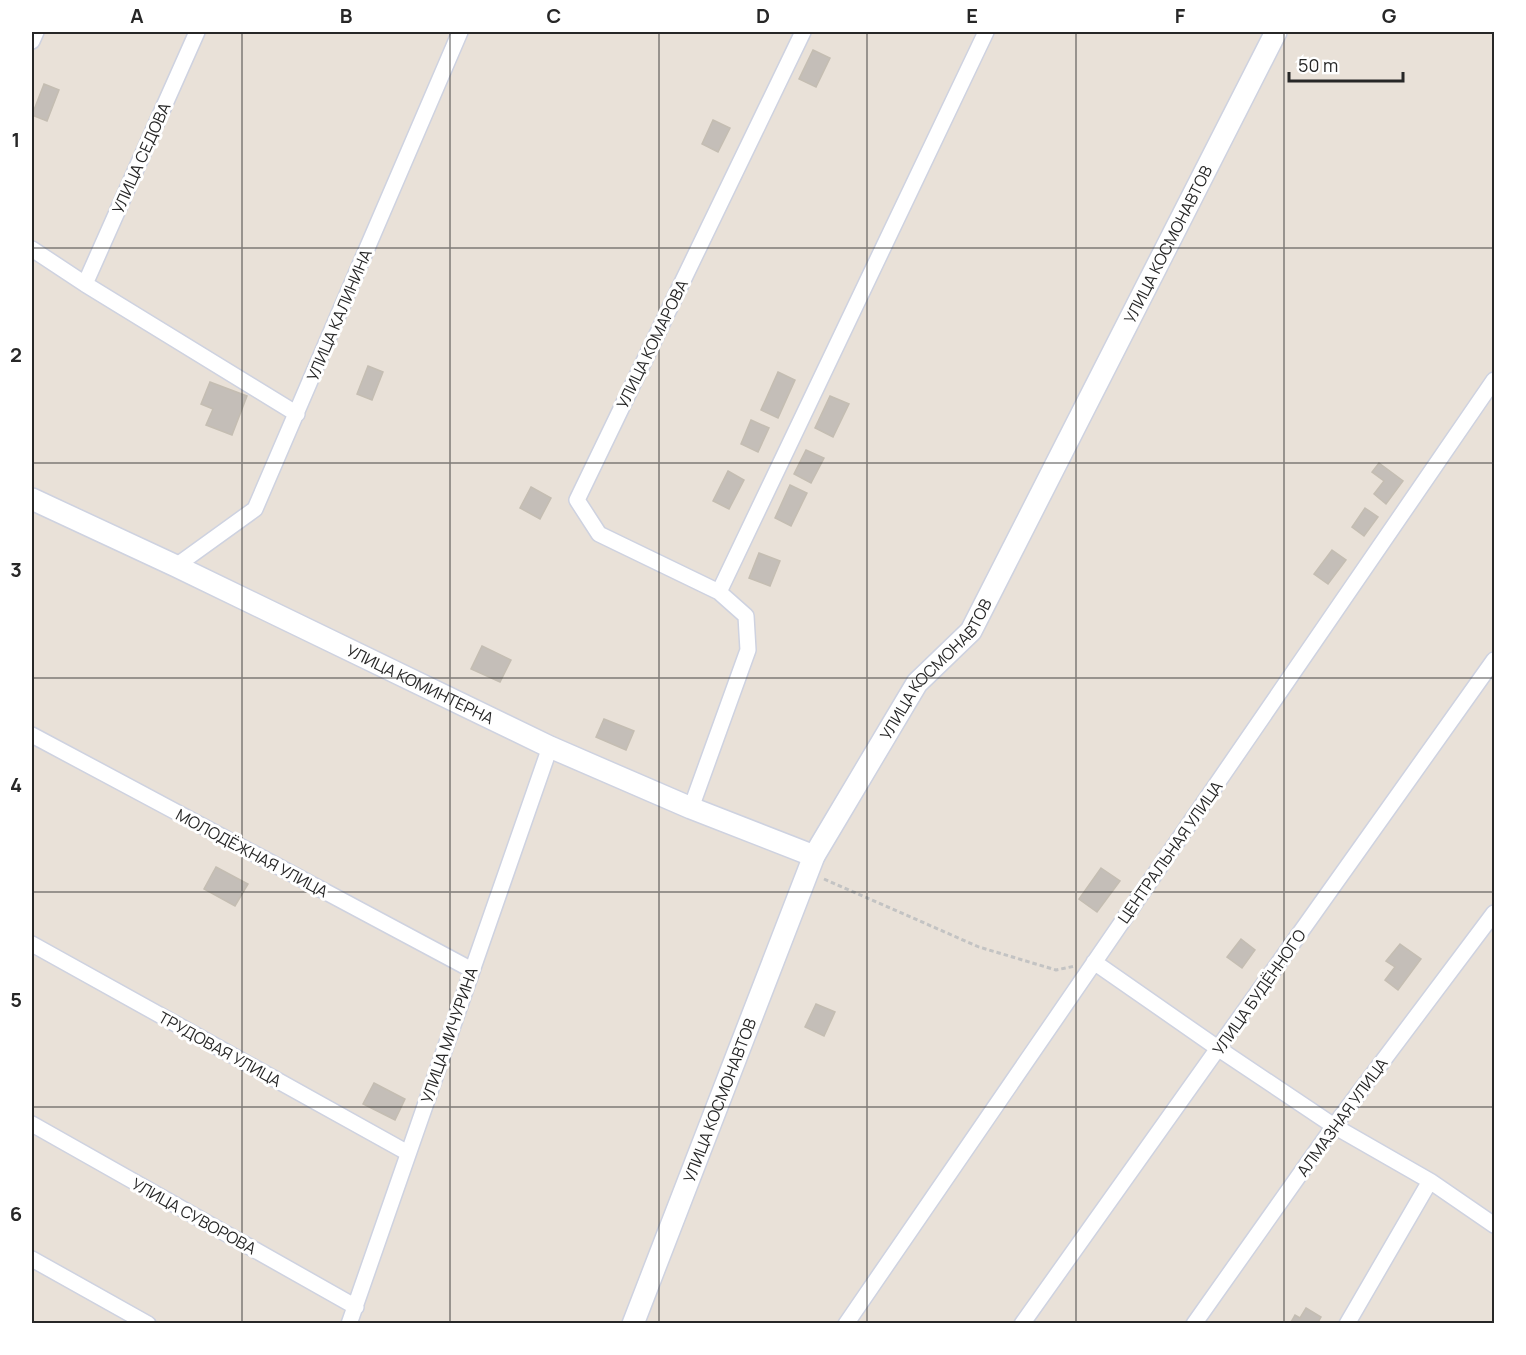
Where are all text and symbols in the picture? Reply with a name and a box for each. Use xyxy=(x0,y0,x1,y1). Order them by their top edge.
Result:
text: A xyxy=(130,2,144,29)
text: B xyxy=(340,2,353,29)
text: C xyxy=(547,2,561,29)
text: D xyxy=(756,2,770,29)
text: E xyxy=(966,2,978,29)
text: F xyxy=(1175,2,1186,29)
text: G xyxy=(1382,2,1397,29)
scale bar xyxy=(1289,45,1403,83)
text: 50 m xyxy=(1298,53,1338,77)
street label: УЛИЦА СЕДОВА xyxy=(107,99,175,217)
text: 1 xyxy=(12,126,20,153)
street label: УЛИЦА КОСМОНАВТОВ xyxy=(1119,161,1217,327)
street label: УЛИЦА КАЛИНИНА xyxy=(301,246,377,384)
street label: УЛИЦА КОМАРОВА xyxy=(611,276,693,412)
text: 2 xyxy=(10,341,22,368)
text: 3 xyxy=(10,556,22,583)
street label: УЛИЦА КОСМОНАВТОВ xyxy=(875,595,997,744)
street label: УЛИЦА КОМИНТЕРНА xyxy=(343,639,497,729)
text: 4 xyxy=(10,771,22,798)
street label: ЦЕНТРАЛЬНАЯ УЛИЦА xyxy=(1112,776,1228,928)
street label: МОЛОДЁЖНАЯ УЛИЦА xyxy=(172,804,332,902)
street label: УЛИЦА БУДЁННОГО xyxy=(1207,924,1311,1059)
street label: УЛИЦА МИЧУРИНА xyxy=(415,964,483,1106)
text: 5 xyxy=(10,986,22,1013)
street label: ТРУДОВАЯ УЛИЦА xyxy=(155,1006,285,1092)
street label: УЛИЦА КОСМОНАВТОВ xyxy=(678,1015,761,1185)
street label: АЛМАЗНАЯ УЛИЦА xyxy=(1291,1053,1393,1181)
street label: УЛИЦА СУВОРОВА xyxy=(128,1173,260,1259)
text: 6 xyxy=(10,1200,22,1227)

